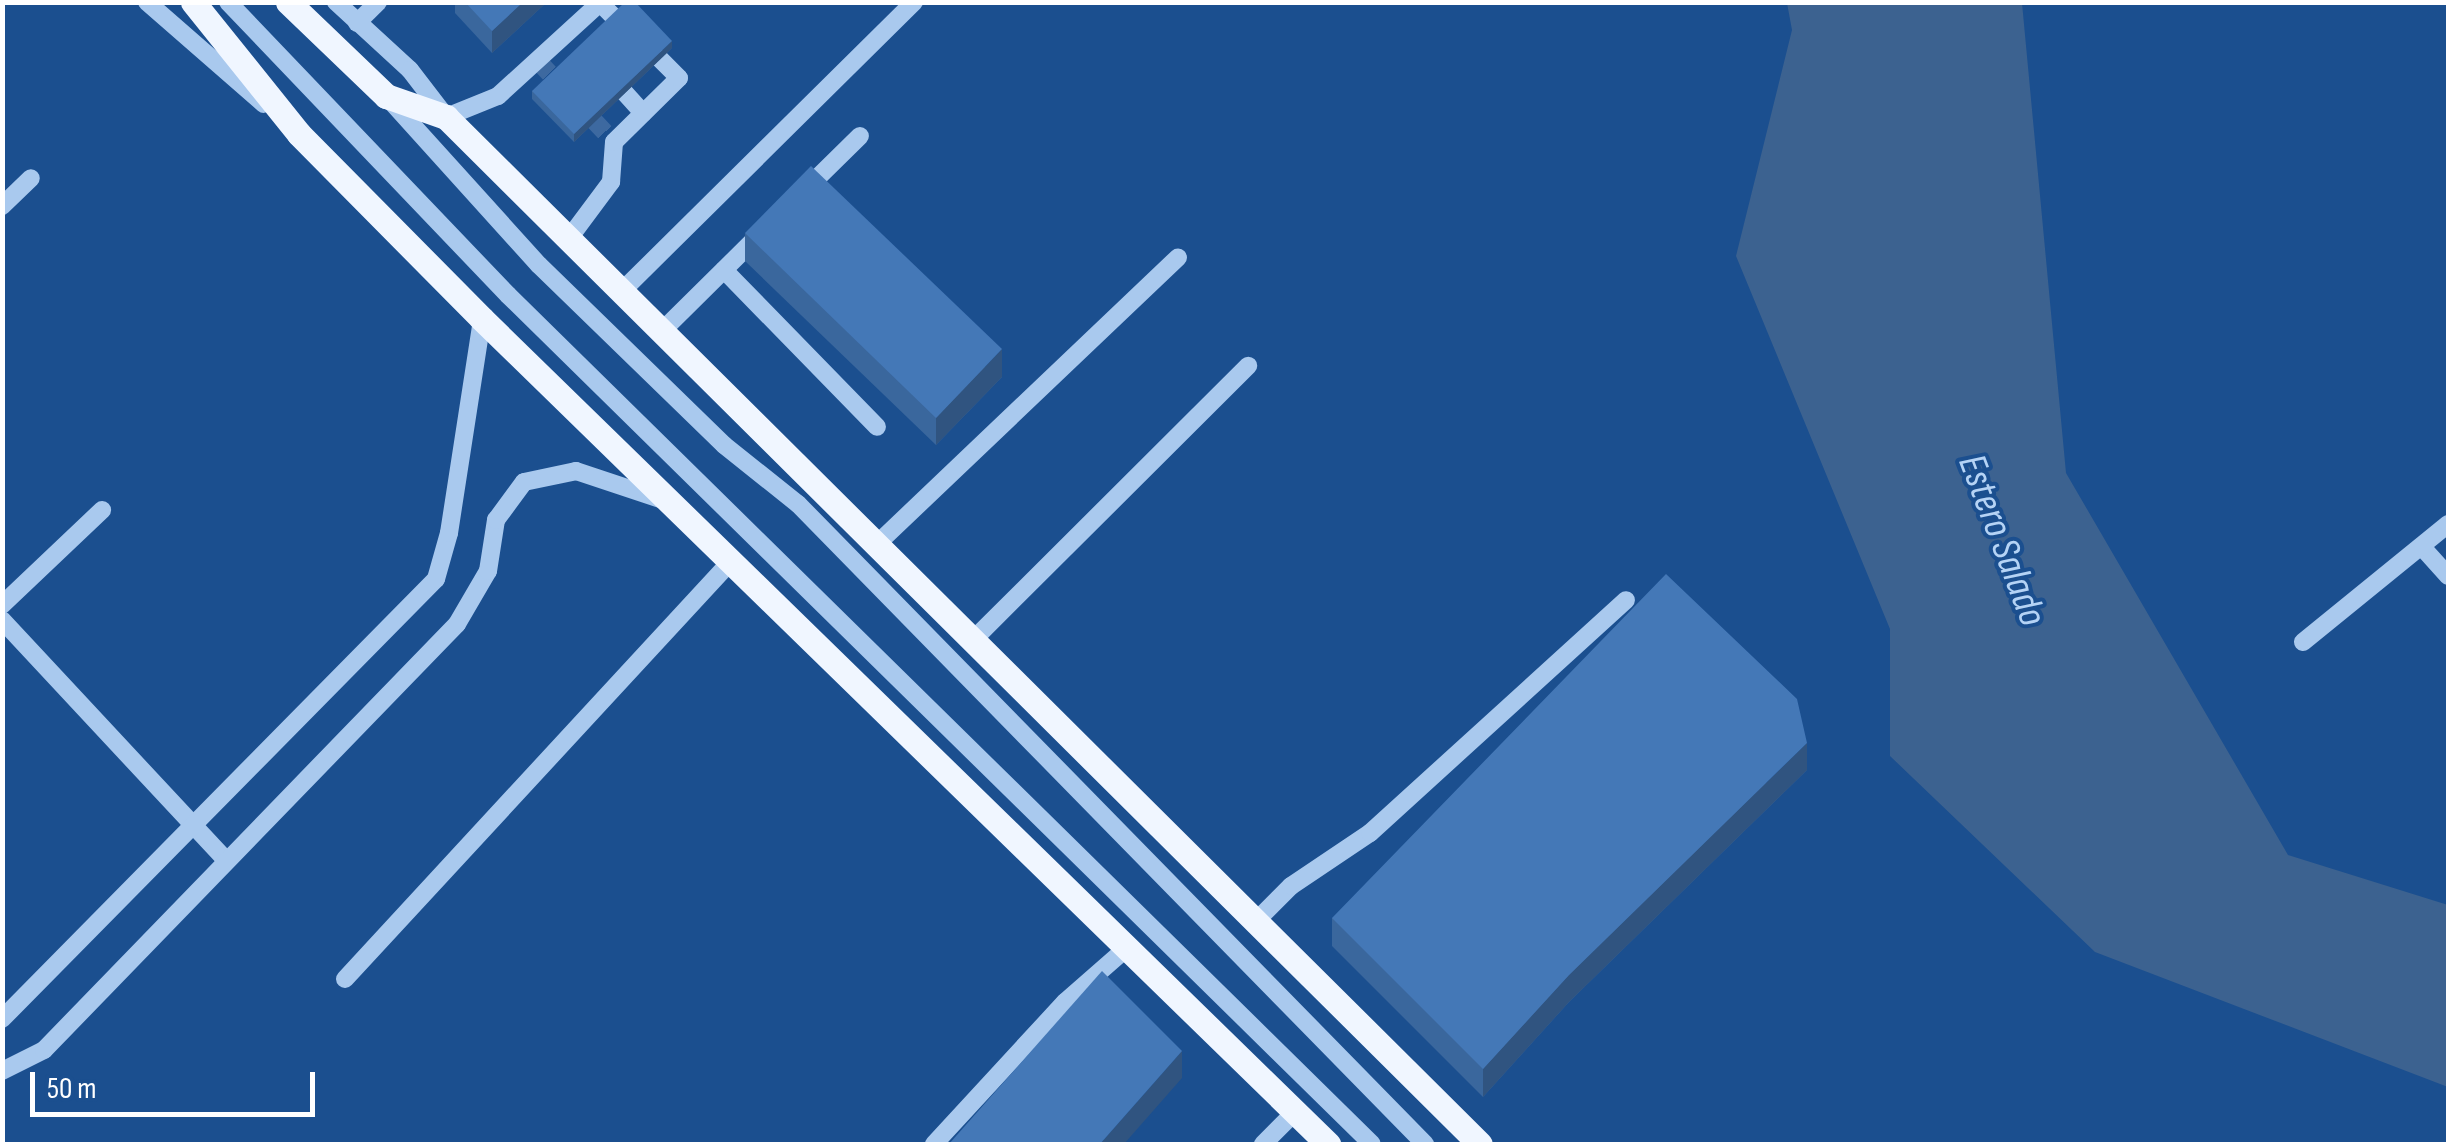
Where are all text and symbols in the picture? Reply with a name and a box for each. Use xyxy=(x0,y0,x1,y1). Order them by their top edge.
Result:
water label: Estero Salado xyxy=(1947,448,2057,632)
scale bar xyxy=(35,1052,320,1114)
text: 50 m xyxy=(47,1071,96,1107)

